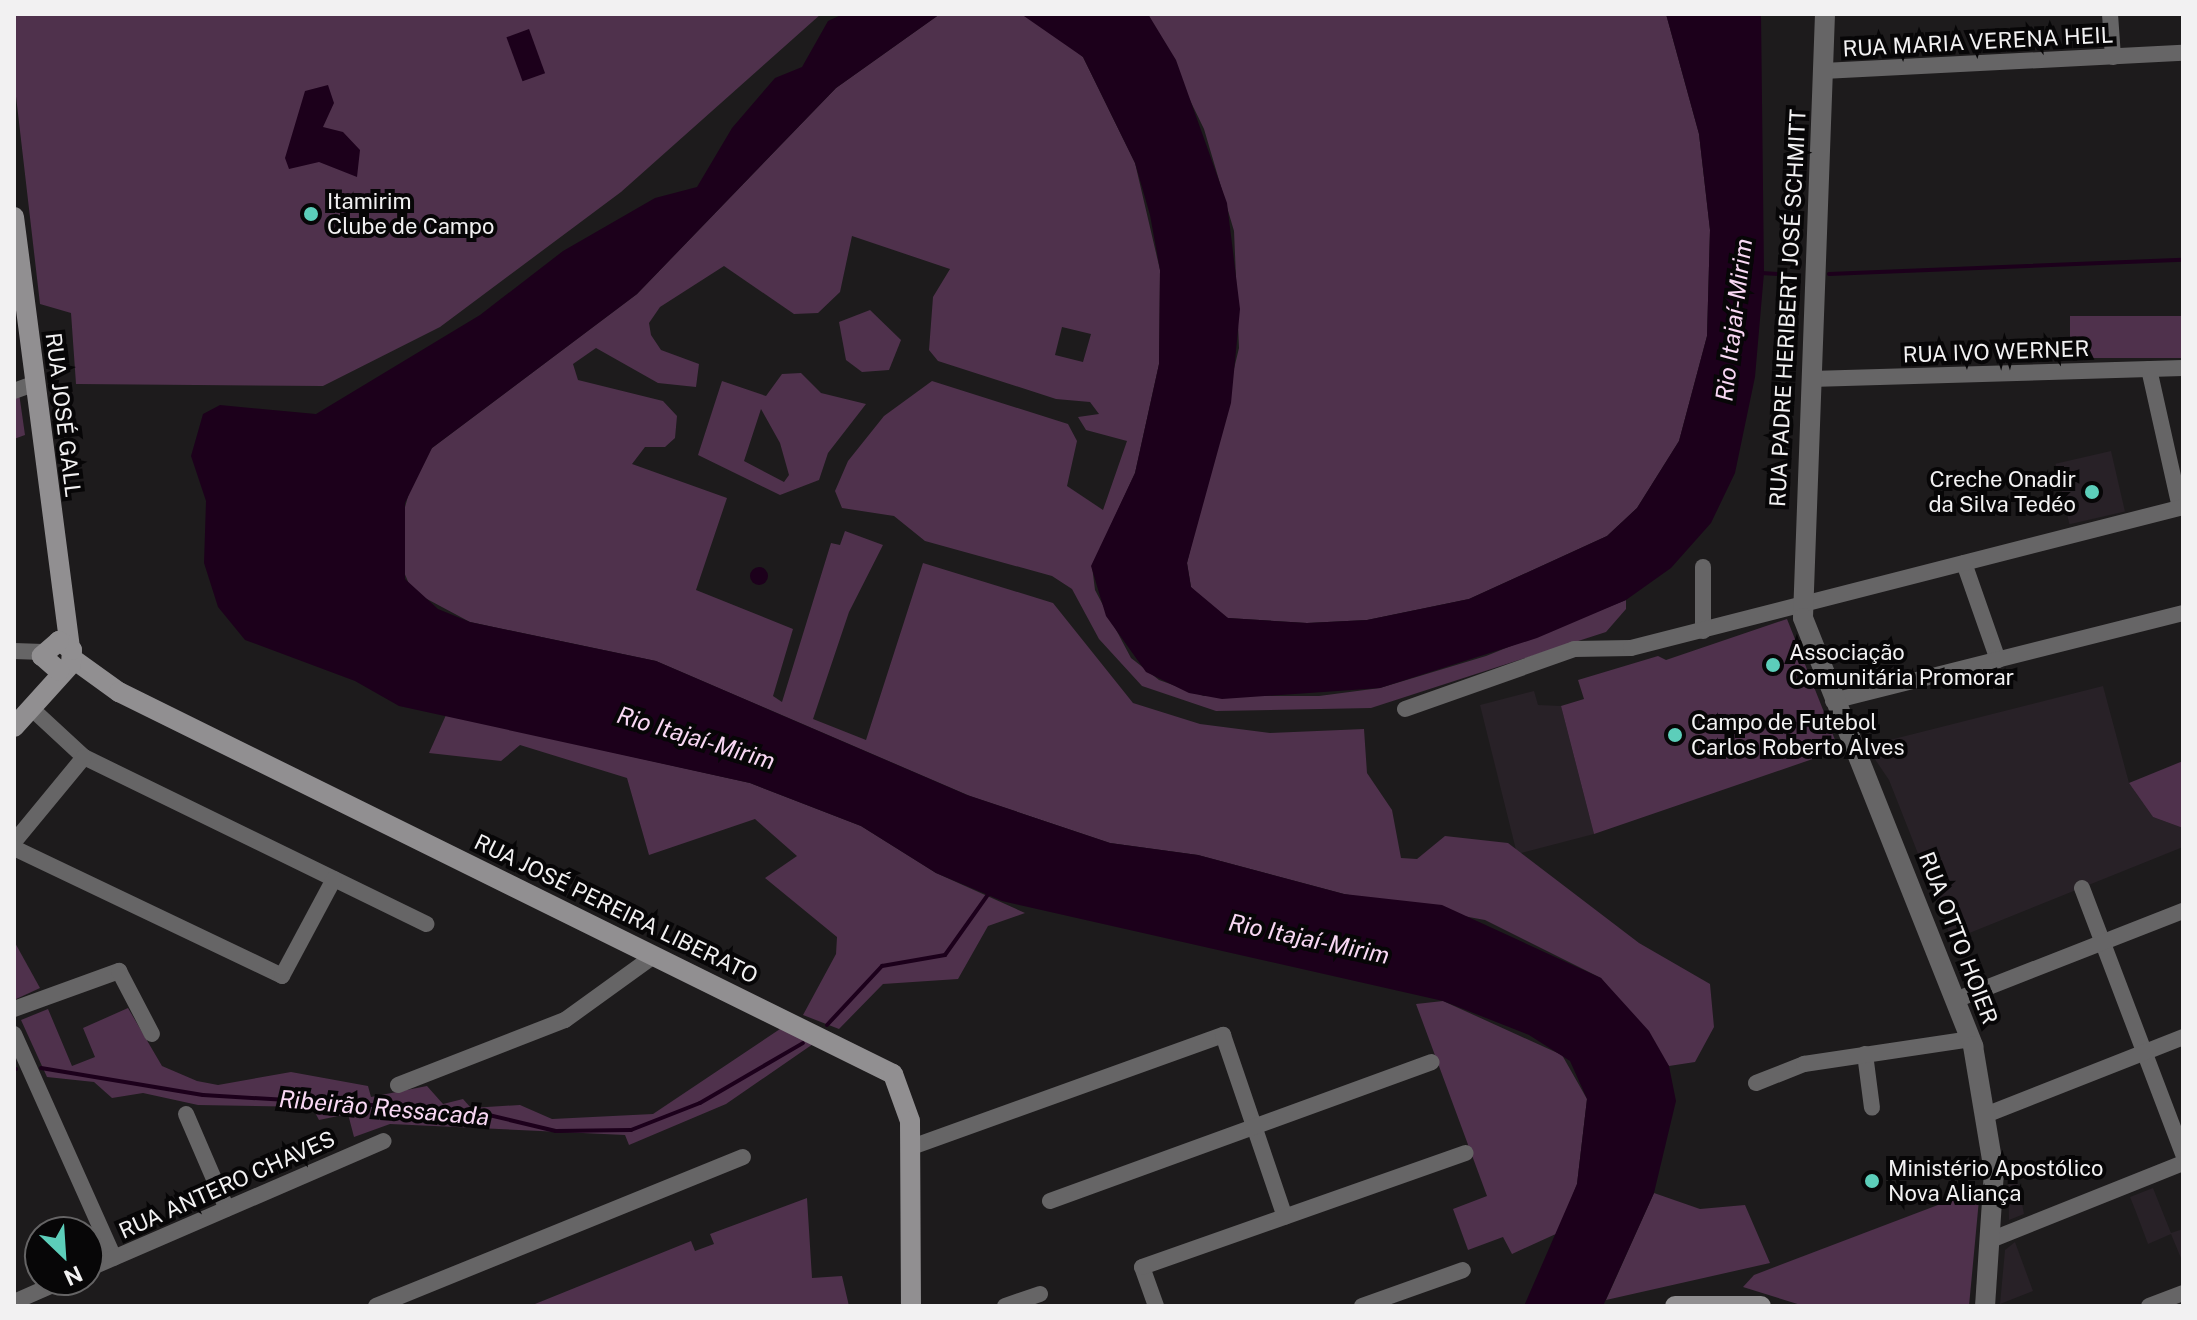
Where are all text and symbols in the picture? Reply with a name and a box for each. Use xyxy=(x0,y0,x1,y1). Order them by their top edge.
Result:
street label: RUA MARIA VERENA HEIL xyxy=(1842,22,2114,62)
street label: RUA PADRE HERIBERT JOSÉ SCHMITT xyxy=(1764,108,1812,508)
place label: Itamirim Clube de Campo xyxy=(327,188,495,240)
marker: Itamirim Clube de Campo xyxy=(302,205,320,223)
water label: Rio Itajaí-Mirim xyxy=(1710,237,1758,403)
street label: RUA JOSÉ GALL xyxy=(40,331,86,499)
street label: RUA IVO WERNER xyxy=(1902,336,2090,368)
place label: Creche Onadir da Silva Tedéo xyxy=(1928,466,2076,518)
marker: Creche Onadir da Silva Tedéo xyxy=(2083,483,2101,501)
place label: Associação Comunitária Promorar xyxy=(1789,639,2014,690)
marker: Associação Comunitária Promorar xyxy=(1764,656,1782,674)
water label: Rio Itajaí-Mirim xyxy=(613,700,779,776)
place label: Campo de Futebol Carlos Roberto Alves xyxy=(1691,709,1905,760)
marker: Campo de Futebol Carlos Roberto Alves xyxy=(1666,726,1684,744)
street label: RUA JOSÉ PEREIRA LIBERATO xyxy=(470,829,762,989)
street label: RUA OTTO HOIER xyxy=(1913,848,2003,1028)
water label: Rio Itajaí-Mirim xyxy=(1226,908,1392,970)
water label: Ribeirão Ressacada xyxy=(278,1084,490,1132)
street label: RUA ANTERO CHAVES xyxy=(115,1125,339,1245)
place label: Ministério Apostólico Nova Aliança xyxy=(1888,1155,2104,1206)
marker: Ministério Apostólico Nova Aliança xyxy=(1863,1172,1881,1190)
north arrow xyxy=(24,1216,104,1296)
text: N xyxy=(60,1261,87,1291)

